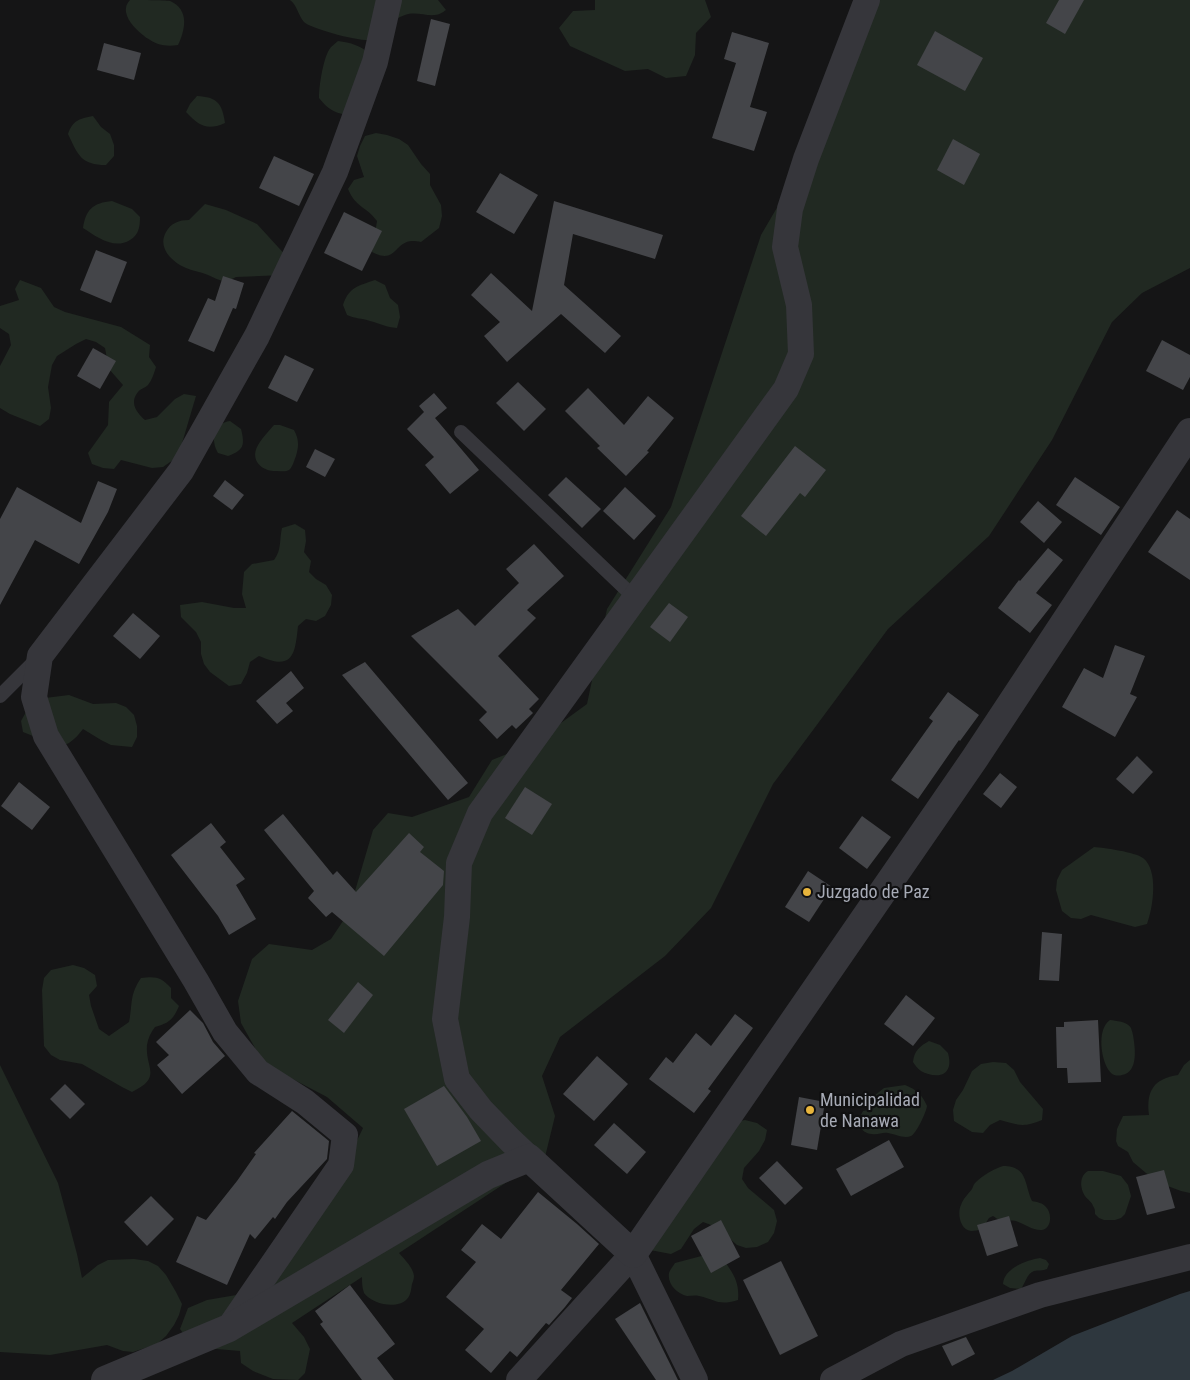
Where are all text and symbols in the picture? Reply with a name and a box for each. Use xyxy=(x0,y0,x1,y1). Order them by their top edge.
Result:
place label: Juzgado de Paz xyxy=(817,881,930,902)
marker: Juzgado de Paz xyxy=(801,886,813,898)
place label: Municipalidad de Nanawa xyxy=(820,1089,920,1131)
marker: Municipalidad de Nanawa xyxy=(804,1104,816,1116)

